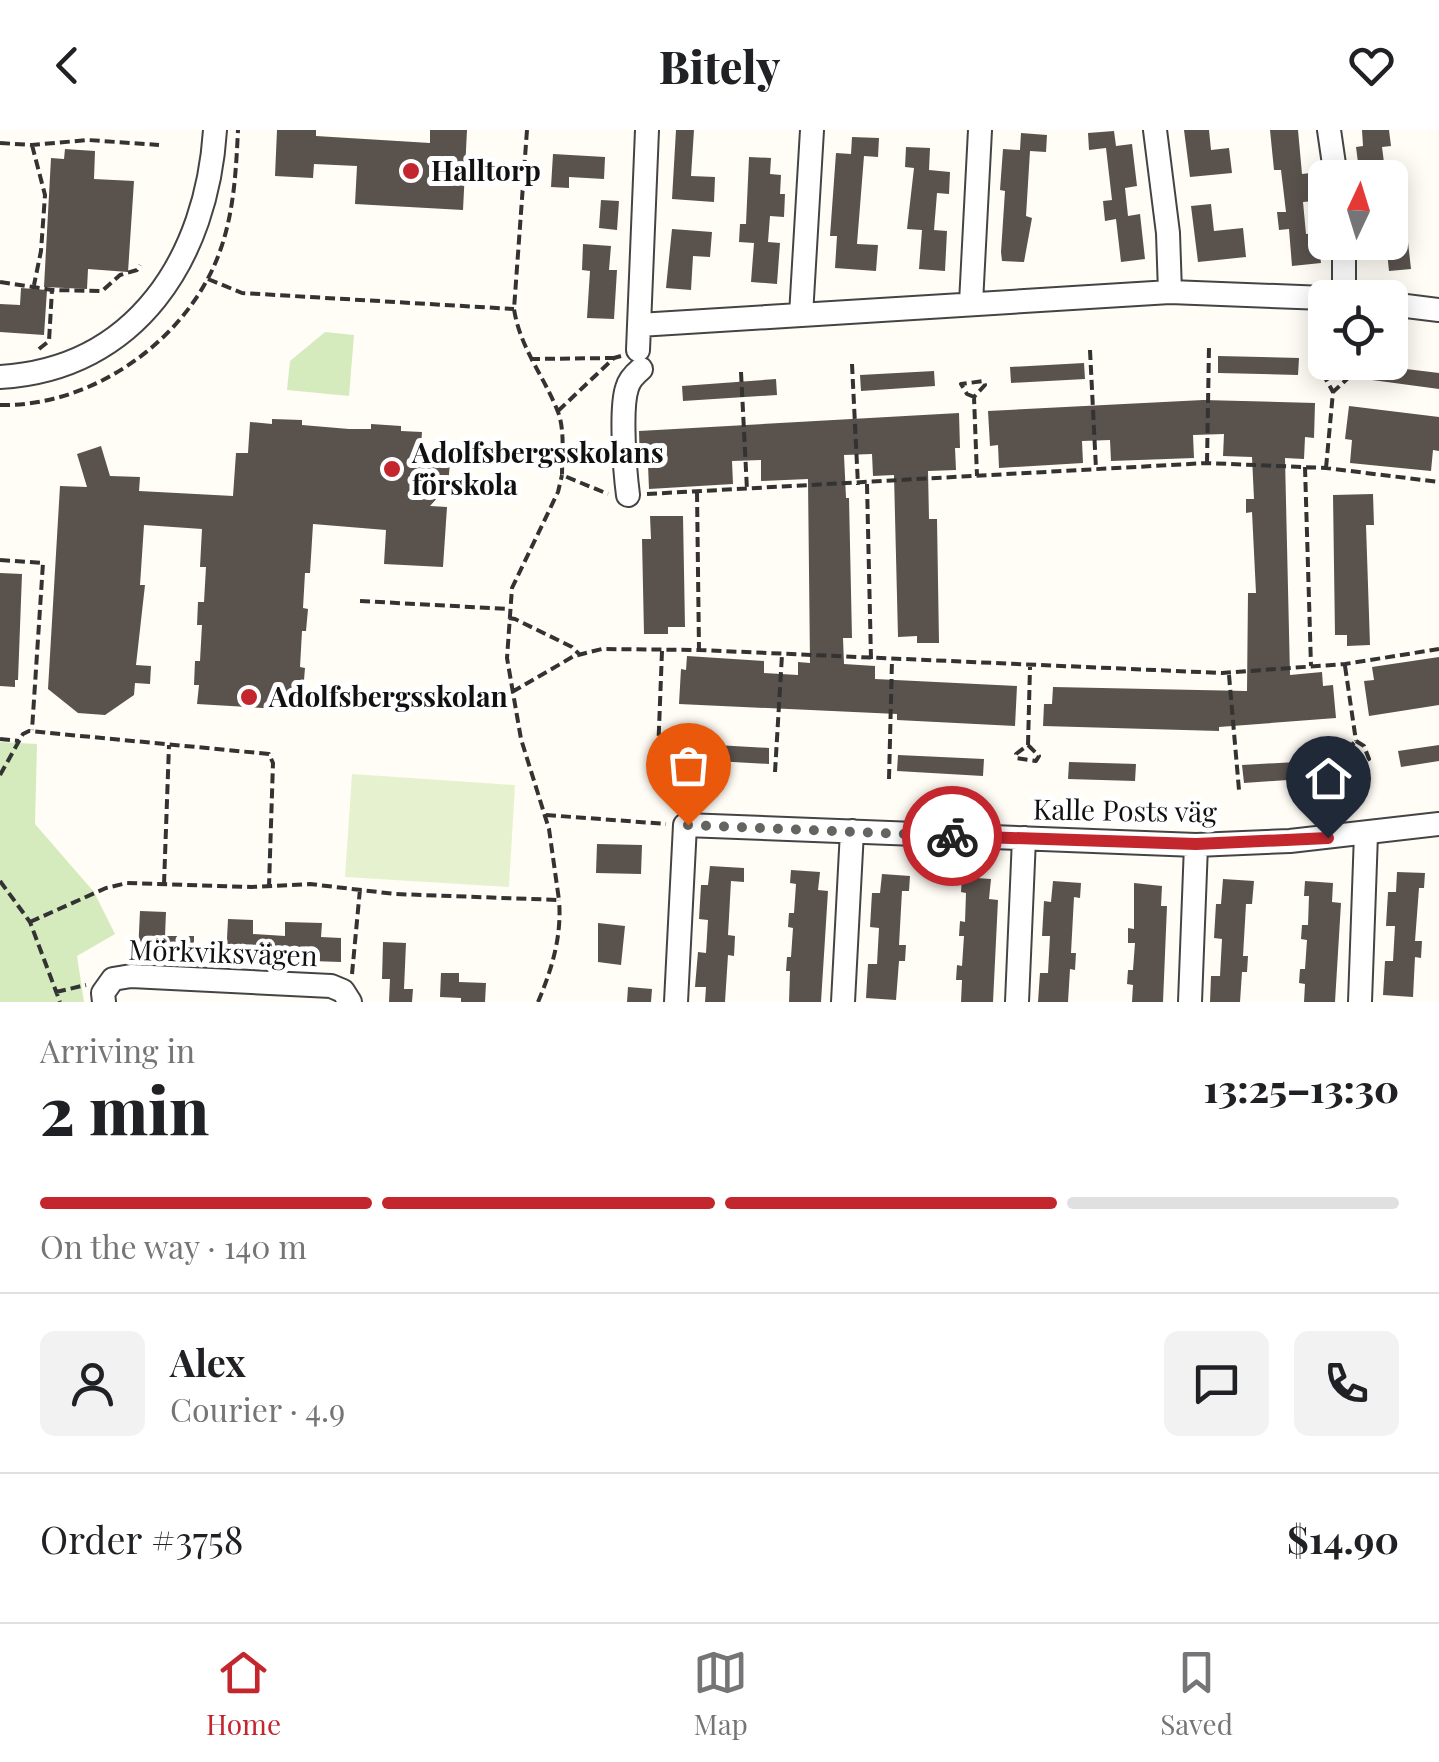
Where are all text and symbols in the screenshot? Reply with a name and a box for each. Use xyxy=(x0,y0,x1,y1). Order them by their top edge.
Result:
text: Bitely xyxy=(659,35,780,95)
icon: back xyxy=(40,38,95,93)
icon: heart xyxy=(1344,38,1399,93)
place label: Halltorp xyxy=(431,151,541,188)
marker: Halltorp xyxy=(400,160,422,182)
north arrow xyxy=(1308,160,1408,260)
map controls xyxy=(1308,160,1408,380)
button: locate xyxy=(1308,280,1408,380)
place label: Adolfsbergsskolans förskola xyxy=(411,433,664,502)
marker: Adolfsbergsskolans förskola xyxy=(381,458,403,480)
place label: Adolfsbergsskolan xyxy=(268,677,508,714)
marker: Adolfsbergsskolan xyxy=(238,686,260,708)
pin xyxy=(646,723,731,826)
pin xyxy=(1286,736,1371,839)
icon: bag xyxy=(661,738,716,793)
icon: home xyxy=(1301,751,1356,806)
courier xyxy=(902,786,1002,886)
street label: Kalle Posts väg xyxy=(1033,789,1218,830)
icon: bike xyxy=(925,809,980,864)
street label: Mörkviksvägen xyxy=(128,930,319,973)
text: Arriving in xyxy=(40,1028,195,1071)
text: 13:25–13:30 xyxy=(1204,1062,1399,1113)
text: 2 min xyxy=(40,1065,209,1151)
text: On the way · 140 m xyxy=(40,1224,307,1267)
button: person xyxy=(40,1331,145,1436)
button: chat xyxy=(1164,1331,1269,1436)
button: phone xyxy=(1294,1331,1399,1436)
text: Alex xyxy=(170,1336,246,1387)
text: Courier · 4.9 xyxy=(170,1387,345,1430)
text: Order #3758 xyxy=(40,1513,244,1564)
text: $14.90 xyxy=(1287,1513,1399,1564)
tab: Home xyxy=(206,1645,281,1742)
tab: Map xyxy=(693,1645,748,1742)
tab: Saved xyxy=(1160,1645,1233,1742)

